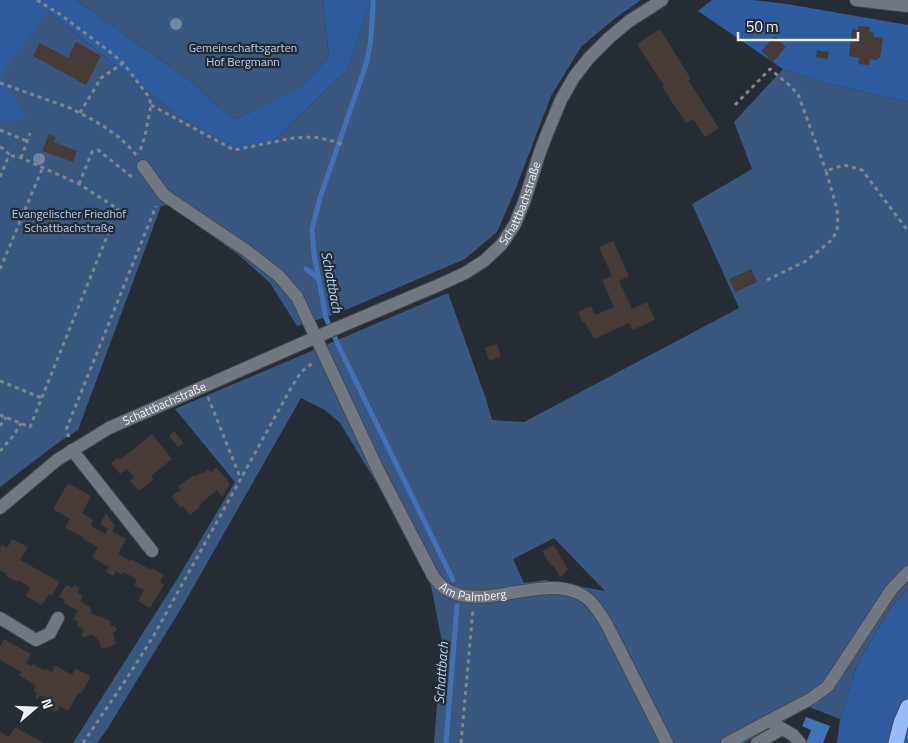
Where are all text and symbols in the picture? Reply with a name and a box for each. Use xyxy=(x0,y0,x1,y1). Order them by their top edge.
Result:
scale bar xyxy=(738,10,858,42)
text: 50 m xyxy=(746,15,779,38)
park label: Gemeinschaftsgarten Hof Bergmann xyxy=(189,38,297,71)
street label: Schattbachstraße xyxy=(494,159,545,249)
park label: Evangelischer Friedhof Schattbachstraße xyxy=(12,204,126,237)
water label: Schattbach xyxy=(316,249,349,315)
street label: Schattbachstraße xyxy=(119,377,209,430)
street label: Am Palmberg xyxy=(435,577,508,606)
water label: Schattbach xyxy=(428,640,453,705)
north arrow xyxy=(10,683,60,733)
text: N xyxy=(36,696,59,712)

